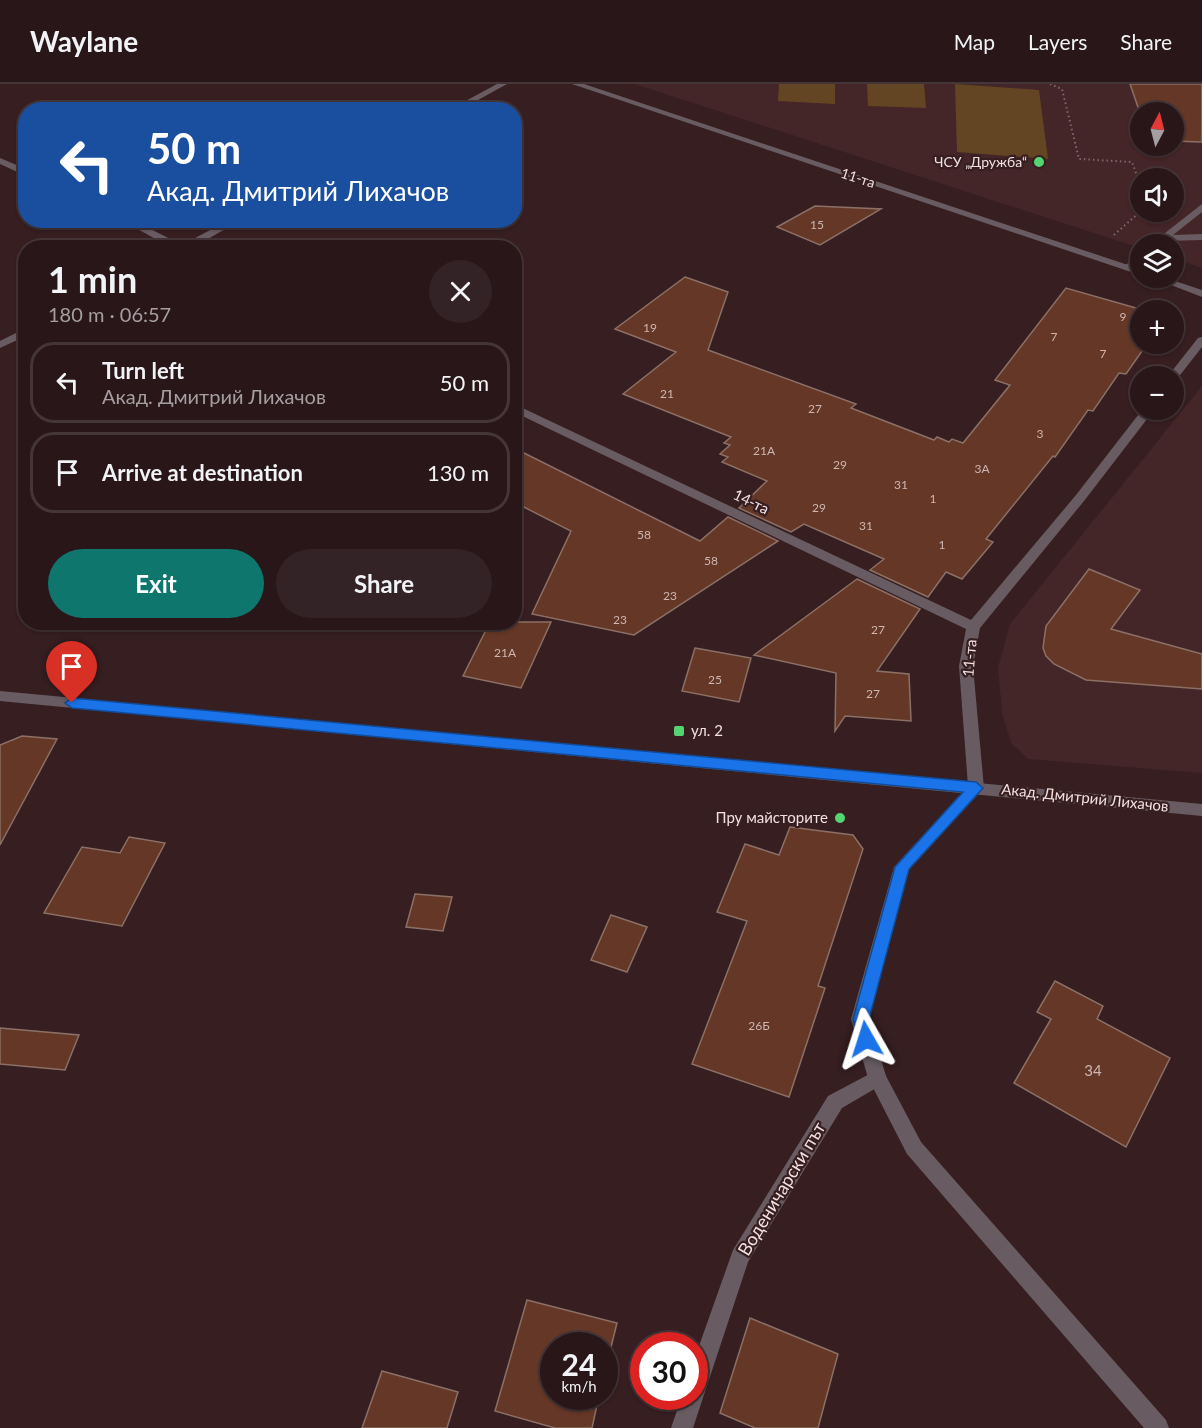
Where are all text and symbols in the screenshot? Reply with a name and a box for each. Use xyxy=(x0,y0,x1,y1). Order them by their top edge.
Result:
text: Waylane xyxy=(30,24,138,58)
text: Map xyxy=(954,29,995,54)
text: Layers xyxy=(1028,29,1087,54)
text: Share xyxy=(1120,29,1172,54)
north arrow xyxy=(1130,102,1184,156)
map controls xyxy=(1130,102,1184,420)
text: 50 m xyxy=(147,123,241,173)
icon: left xyxy=(48,126,126,204)
place label: ЧСУ „Дружба“ xyxy=(934,153,1027,170)
marker: ЧСУ „Дружба“ xyxy=(1032,155,1046,169)
street label: 11-та xyxy=(839,164,878,191)
button: sound xyxy=(1130,168,1184,222)
text: Акад. Дмитрий Лихачов xyxy=(147,174,449,207)
house number: 15 xyxy=(810,217,824,232)
button: layers xyxy=(1130,234,1184,288)
text: 1 min xyxy=(48,257,137,301)
button: close xyxy=(429,260,492,323)
button: + xyxy=(1130,300,1184,354)
text: 180 m · 06:57 xyxy=(48,302,171,326)
house number: 9 xyxy=(1120,309,1127,324)
house number: 19 xyxy=(643,320,657,335)
house number: 7 xyxy=(1051,329,1058,344)
house number: 7 xyxy=(1100,346,1107,361)
text: Turn left xyxy=(102,357,184,384)
icon: left xyxy=(51,366,84,399)
button: − xyxy=(1130,366,1184,420)
text: 50 m xyxy=(440,369,489,396)
text: Акад. Дмитрий Лихачов xyxy=(102,384,326,408)
house number: 21 xyxy=(660,386,674,401)
house number: 27 xyxy=(808,401,822,416)
house number: 3 xyxy=(1037,426,1044,441)
house number: 21А xyxy=(753,443,776,458)
icon: arrive xyxy=(51,456,84,489)
house number: 29 xyxy=(833,457,847,472)
text: Arrive at destination xyxy=(102,459,303,486)
text: 130 m xyxy=(427,459,489,486)
house number: 3А xyxy=(974,461,990,476)
house number: 31 xyxy=(894,477,908,492)
street label: 14-та xyxy=(731,485,772,517)
house number: 1 xyxy=(930,491,937,506)
house number: 29 xyxy=(812,500,826,515)
house number: 31 xyxy=(859,518,873,533)
house number: 58 xyxy=(637,527,651,542)
house number: 1 xyxy=(939,537,946,552)
button: Exit xyxy=(48,549,264,618)
button: Share xyxy=(276,549,492,618)
house number: 58 xyxy=(704,553,718,568)
house number: 23 xyxy=(663,588,677,603)
house number: 23 xyxy=(613,612,627,627)
house number: 27 xyxy=(871,622,885,637)
street label: 11-та xyxy=(958,638,980,677)
pin xyxy=(46,641,97,703)
house number: 21А xyxy=(494,645,517,660)
icon: arrive xyxy=(55,650,88,683)
house number: 25 xyxy=(708,672,722,687)
house number: 27 xyxy=(866,686,880,701)
place label: ул. 2 xyxy=(691,721,723,739)
marker: ул. 2 xyxy=(672,724,686,738)
street label: Акад. Дмитрий Лихачов xyxy=(1001,779,1170,815)
place label: Пру майсторите xyxy=(715,808,828,826)
marker: Пру майсторите xyxy=(833,811,847,825)
position arrow xyxy=(834,1007,898,1071)
house number: 26Б xyxy=(748,1018,770,1033)
house number: 34 xyxy=(1084,1061,1102,1079)
street label: Воденичарски път xyxy=(733,1118,830,1259)
speed limit sign: 30 xyxy=(630,1332,708,1410)
text: 24 xyxy=(562,1346,596,1382)
text: km/h xyxy=(561,1377,597,1395)

